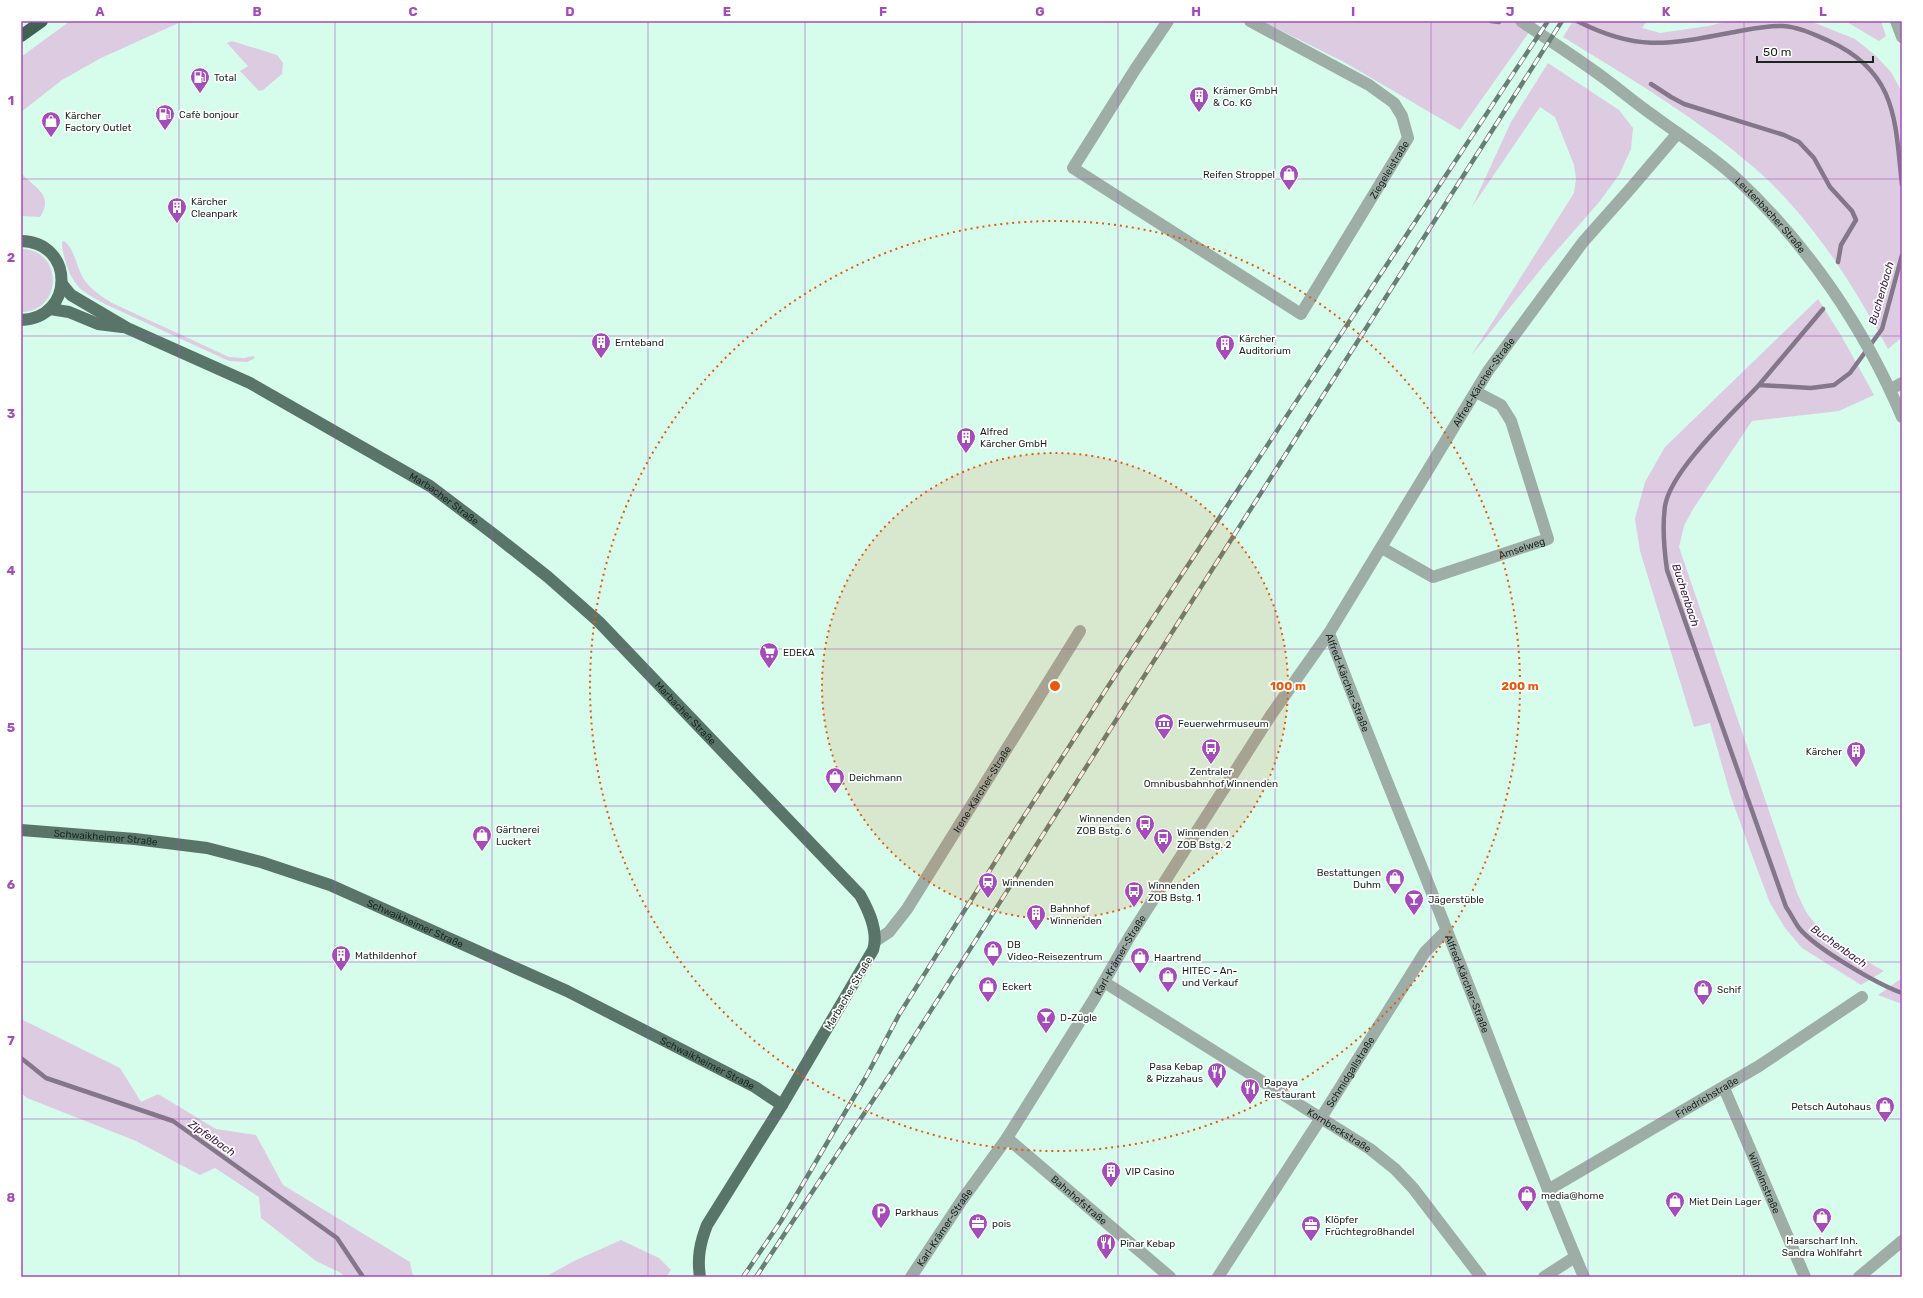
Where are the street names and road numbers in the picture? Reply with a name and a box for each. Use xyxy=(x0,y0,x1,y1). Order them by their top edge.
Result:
street label: Ziegeleistraße xyxy=(1368,138,1412,201)
street label: Leutenbacher Straße xyxy=(1732,175,1808,256)
street label: Alfred-Kärcher-Straße xyxy=(1451,335,1518,429)
street label: Marbacher Straße xyxy=(407,470,481,528)
street label: Amselweg xyxy=(1497,535,1547,562)
street label: Alfred-Kärcher-Straße xyxy=(1323,632,1372,734)
street label: Marbacher Straße xyxy=(652,679,718,748)
street label: Irene-Kärcher-Straße xyxy=(951,744,1014,835)
street label: Schwaikheimer Straße xyxy=(53,828,159,849)
street label: Schwaikheimer Straße xyxy=(365,897,465,951)
street label: Karl-Krämer-Straße xyxy=(1092,913,1149,998)
street label: Alfred-Kärcher-Straße xyxy=(1442,933,1491,1035)
street label: Marbacher Straße xyxy=(822,955,876,1032)
street label: Schmidgallstraße xyxy=(1324,1034,1378,1110)
street label: Schwaikheimer Straße xyxy=(658,1035,757,1093)
street label: Friedrichstraße xyxy=(1673,1074,1741,1121)
street label: Kornbeckstraße xyxy=(1305,1106,1373,1155)
street label: Wilhelmstraße xyxy=(1745,1151,1782,1216)
street label: Bahnhofstraße xyxy=(1048,1173,1109,1228)
street label: Karl-Krämer-Straße xyxy=(915,1186,976,1269)

